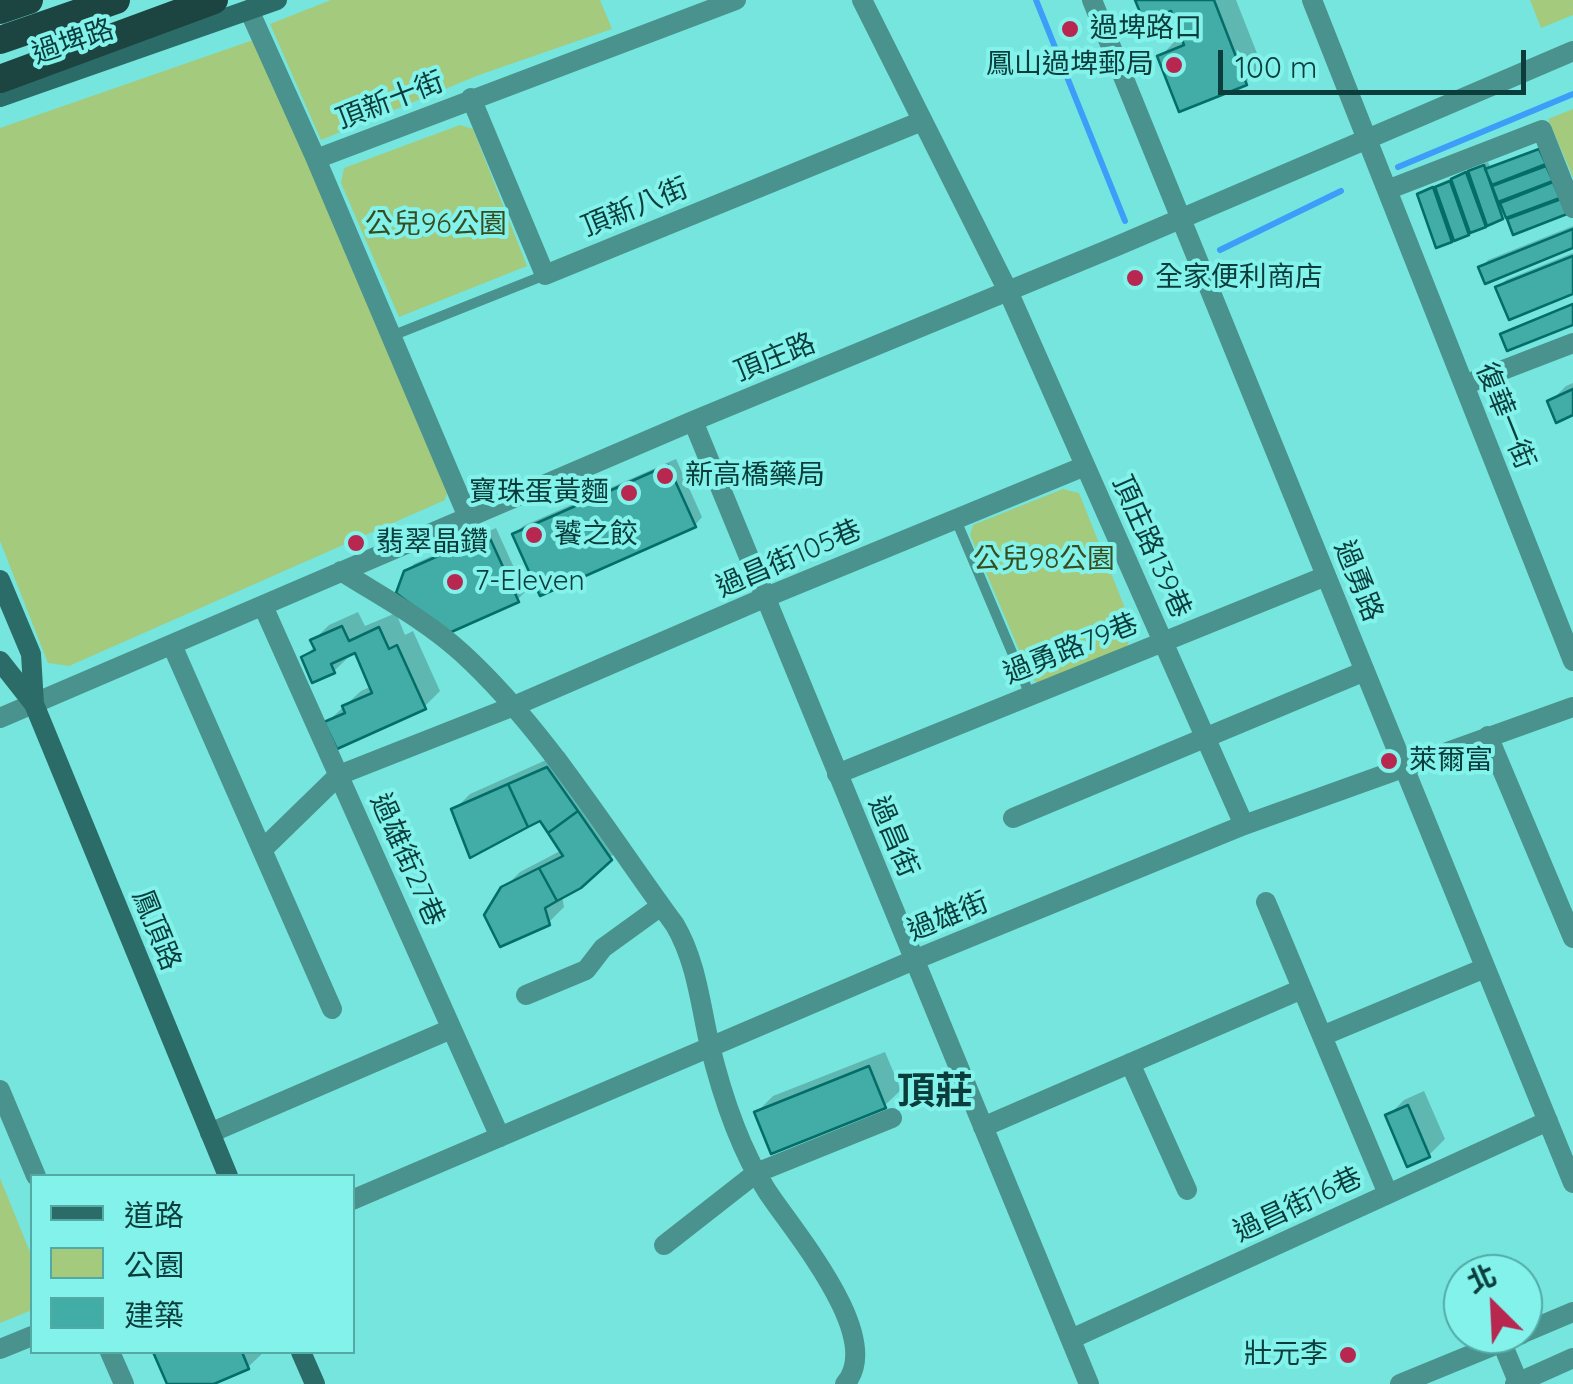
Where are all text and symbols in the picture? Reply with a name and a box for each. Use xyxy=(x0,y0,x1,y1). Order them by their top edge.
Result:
street label: 過埤路 xyxy=(28,12,118,72)
place label: 過埤路口 xyxy=(1090,12,1202,46)
marker: 過埤路口 xyxy=(1059,18,1081,40)
scale bar xyxy=(1223,30,1530,92)
place label: 鳳山過埤郵局 xyxy=(986,48,1154,82)
text: 100 m xyxy=(1235,48,1317,86)
marker: 鳳山過埤郵局 xyxy=(1163,54,1185,76)
street label: 頂新十街 xyxy=(332,65,448,137)
street label: 頂新八街 xyxy=(577,171,693,245)
park label: 公兒96公園 xyxy=(365,208,507,242)
place label: 全家便利商店 xyxy=(1155,261,1323,295)
marker: 全家便利商店 xyxy=(1124,267,1146,289)
street label: 頂庄路 xyxy=(730,327,820,389)
street label: 復華一街 xyxy=(1468,358,1542,474)
place label: 新高橋藥局 xyxy=(685,459,825,493)
marker: 新高橋藥局 xyxy=(654,465,676,487)
street label: 頂庄路139巷 xyxy=(1105,470,1197,624)
place label: 寶珠蛋黃麵 xyxy=(469,476,609,510)
marker: 寶珠蛋黃麵 xyxy=(618,482,640,504)
street label: 過昌街105巷 xyxy=(711,513,867,605)
place label: 饕之餃 xyxy=(554,518,638,552)
marker: 饕之餃 xyxy=(523,524,545,546)
place label: 翡翠晶鑽 xyxy=(376,526,488,560)
marker: 翡翠晶鑽 xyxy=(345,532,367,554)
street label: 過勇路 xyxy=(1327,536,1389,626)
park label: 公兒98公園 xyxy=(973,543,1115,577)
place label: 7-Eleven xyxy=(475,565,585,599)
marker: 7-Eleven xyxy=(444,571,466,593)
street label: 過勇路79巷 xyxy=(999,607,1143,691)
place label: 萊爾富 xyxy=(1409,744,1493,778)
marker: 萊爾富 xyxy=(1378,750,1400,772)
street label: 過雄街27巷 xyxy=(363,789,451,931)
street label: 過昌街 xyxy=(861,792,925,882)
street label: 鳳頂路 xyxy=(125,885,187,975)
street label: 過雄街 xyxy=(903,886,993,948)
district label: 頂莊 xyxy=(897,1070,973,1116)
street label: 過昌街16巷 xyxy=(1229,1161,1367,1249)
legend xyxy=(30,1174,355,1354)
text: 道路 xyxy=(124,1196,184,1234)
text: 公園 xyxy=(124,1246,184,1284)
north arrow xyxy=(1443,1254,1543,1354)
text: 北 xyxy=(1461,1256,1501,1300)
text: 建築 xyxy=(124,1296,184,1334)
place label: 壯元李 xyxy=(1244,1338,1328,1372)
marker: 壯元李 xyxy=(1337,1344,1359,1366)

